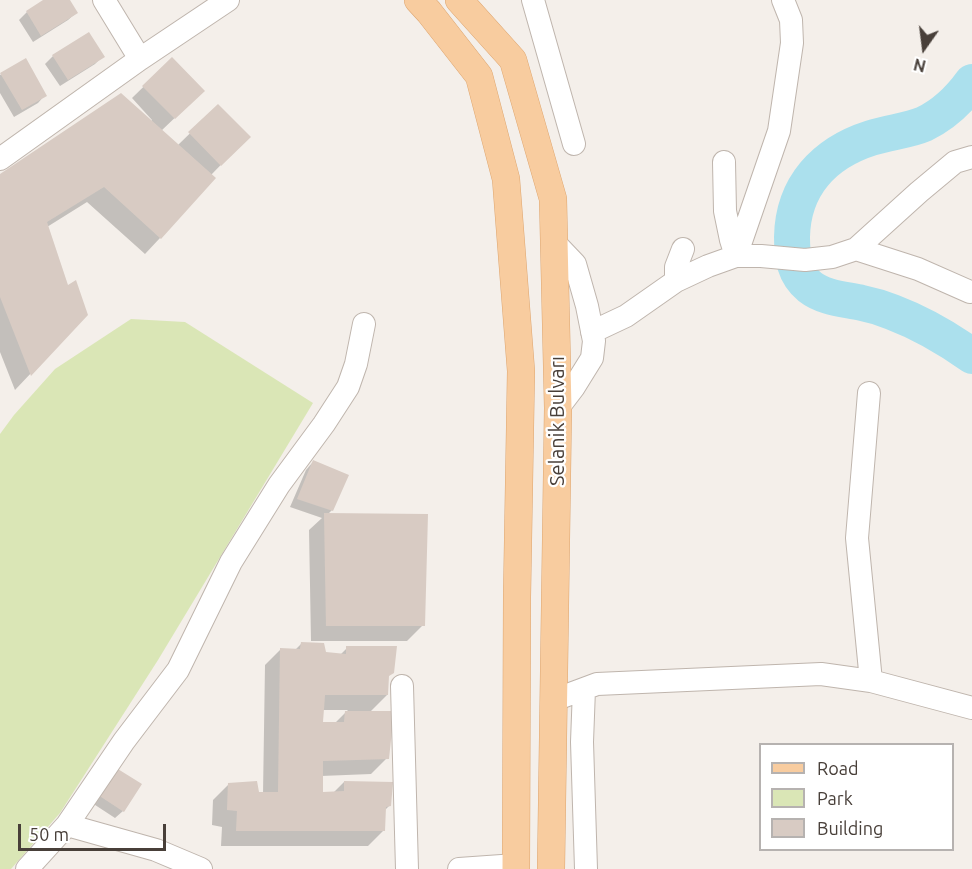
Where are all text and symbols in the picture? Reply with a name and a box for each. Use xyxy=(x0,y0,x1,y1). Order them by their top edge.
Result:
north arrow xyxy=(894,18,954,78)
text: N xyxy=(912,55,928,76)
street label: Selanik Bulvarı xyxy=(545,356,569,486)
legend xyxy=(759,743,954,851)
text: Road xyxy=(817,758,859,778)
text: Park xyxy=(817,788,853,808)
scale bar xyxy=(21,812,170,850)
text: Building xyxy=(817,818,883,838)
text: 50 m xyxy=(29,824,69,844)

